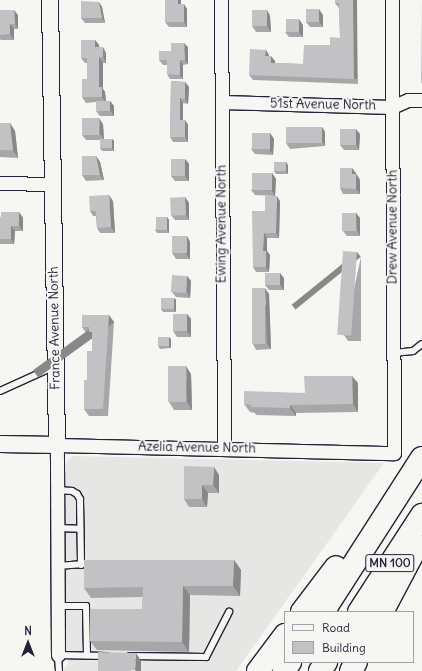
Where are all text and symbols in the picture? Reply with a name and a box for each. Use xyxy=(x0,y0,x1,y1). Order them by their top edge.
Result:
street label: 51st Avenue North xyxy=(270,96,376,114)
street label: Ewing Avenue North xyxy=(214,165,230,283)
street label: Drew Avenue North xyxy=(385,170,401,284)
street label: France Avenue North xyxy=(46,266,64,390)
street label: Azelia Avenue North xyxy=(138,439,256,457)
road number: MN 100 xyxy=(365,553,415,573)
legend xyxy=(284,611,414,663)
text: Road xyxy=(322,620,350,635)
north arrow xyxy=(8,623,48,663)
text: N xyxy=(24,624,32,638)
text: Building xyxy=(322,640,366,655)

